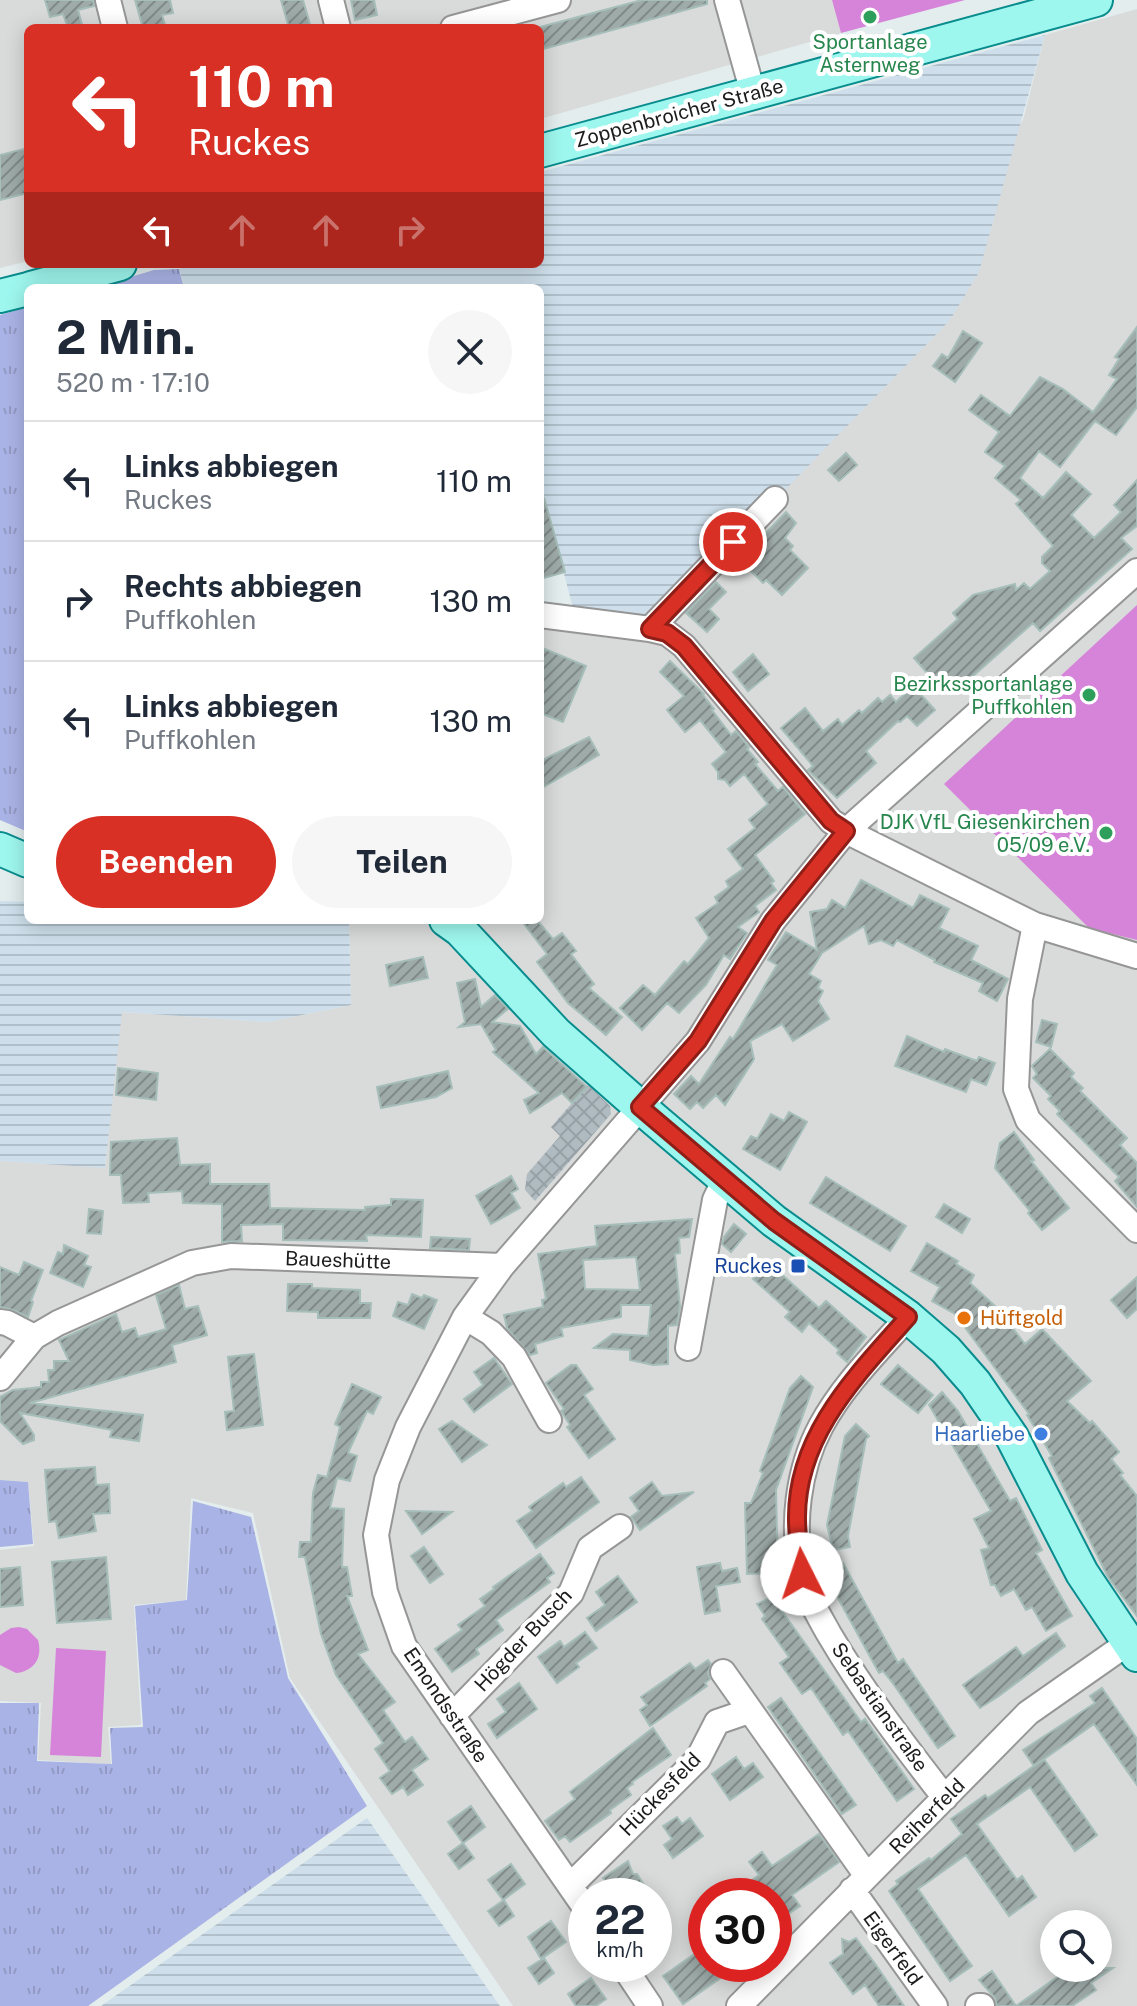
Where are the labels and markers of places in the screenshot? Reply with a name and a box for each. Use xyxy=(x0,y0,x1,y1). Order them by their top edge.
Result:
marker: Sportanlage Asternweg xyxy=(861,8,879,26)
place label: Sportanlage Asternweg xyxy=(813,30,927,77)
pin xyxy=(699,508,767,576)
place label: Bezirkssportanlage Puffkohlen xyxy=(893,672,1073,719)
marker: Bezirkssportanlage Puffkohlen xyxy=(1080,686,1098,704)
place label: DJK VfL Giesenkirchen 05/09 e.V. xyxy=(880,810,1090,857)
marker: DJK VfL Giesenkirchen 05/09 e.V. xyxy=(1097,824,1115,842)
place label: Ruckes xyxy=(714,1254,782,1278)
marker: Ruckes xyxy=(789,1257,807,1275)
place label: Hüftgold xyxy=(980,1306,1063,1330)
marker: Hüftgold xyxy=(955,1309,973,1327)
place label: Haarliebe xyxy=(934,1422,1025,1446)
marker: Haarliebe xyxy=(1032,1425,1050,1443)

